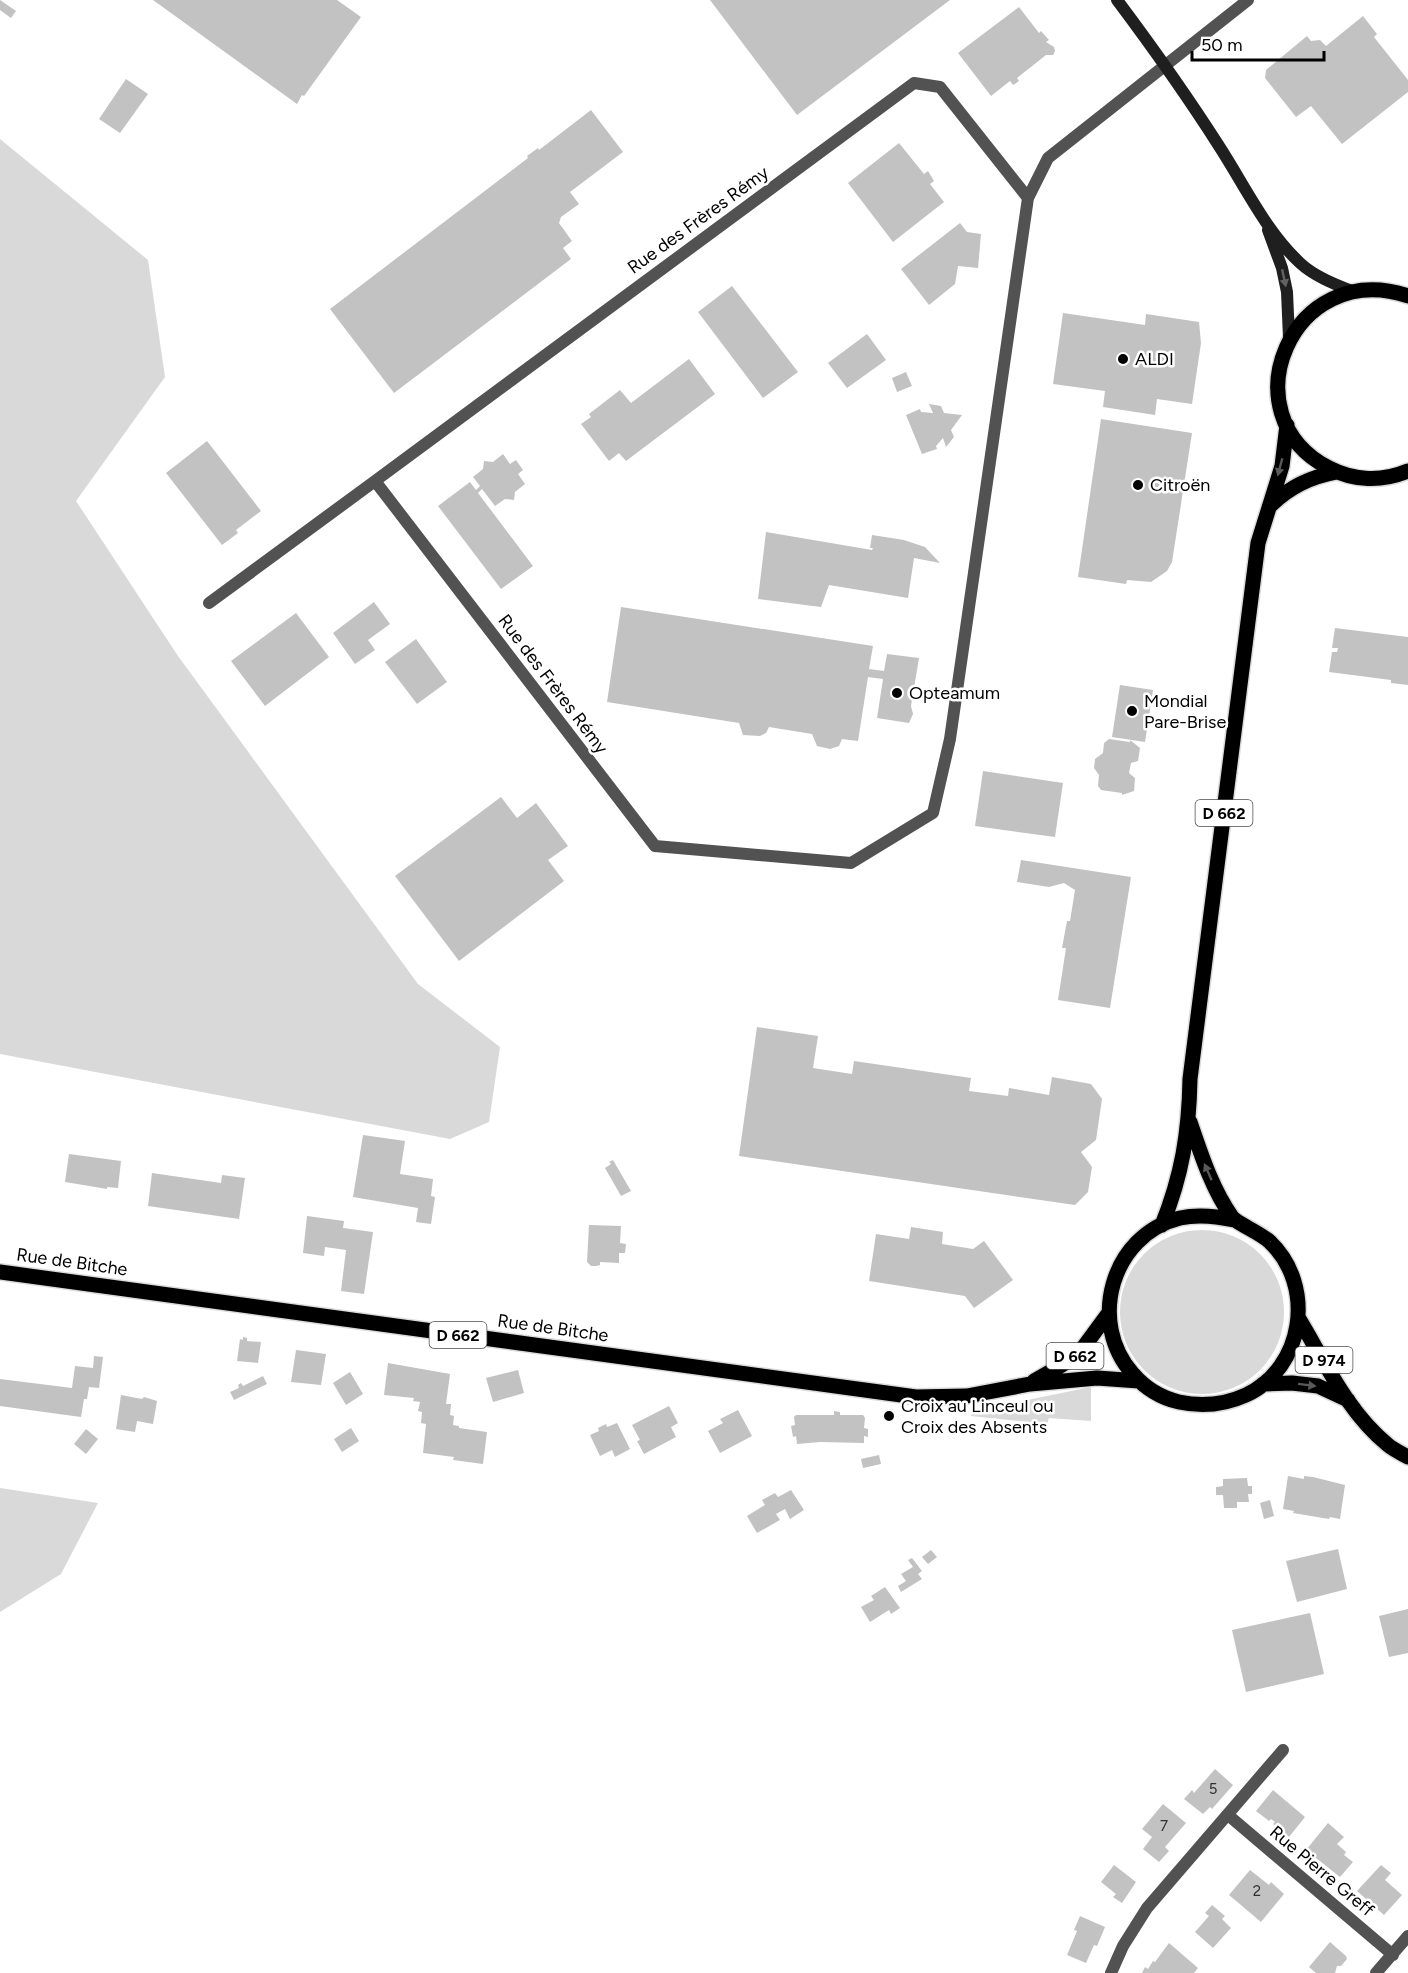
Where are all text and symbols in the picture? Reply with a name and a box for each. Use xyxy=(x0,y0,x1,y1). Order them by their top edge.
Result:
scale bar xyxy=(1192,24,1324,62)
text: 50 m xyxy=(1201,34,1243,56)
street label: Rue des Frères Rémy xyxy=(623,161,773,279)
one-way arrow xyxy=(1280,269,1289,288)
place label: ALDI xyxy=(1135,348,1174,370)
marker: ALDI xyxy=(1116,352,1130,366)
one-way arrow xyxy=(1275,458,1285,476)
place label: Citroën xyxy=(1150,474,1210,496)
marker: Citroën xyxy=(1131,478,1145,492)
street label: Rue des Frères Rémy xyxy=(493,610,613,758)
place label: Opteamum xyxy=(909,682,1000,704)
marker: Opteamum xyxy=(890,686,904,700)
place label: Mondial Pare-Brise xyxy=(1144,690,1226,733)
marker: Mondial Pare-Brise xyxy=(1125,704,1139,718)
road number: D 662 xyxy=(1196,800,1252,826)
one-way arrow xyxy=(1204,1163,1213,1180)
street label: Rue de Bitche xyxy=(15,1243,129,1281)
street label: Rue de Bitche xyxy=(496,1309,610,1347)
road number: D 662 xyxy=(430,1322,486,1348)
road number: D 662 xyxy=(1046,1343,1104,1369)
road number: D 974 xyxy=(1296,1347,1352,1373)
one-way arrow xyxy=(1298,1380,1317,1390)
place label: Croix au Linceul ou Croix des Absents xyxy=(901,1395,1053,1438)
marker: Croix au Linceul ou Croix des Absents xyxy=(882,1409,896,1423)
house number: 5 xyxy=(1209,1780,1217,1798)
house number: 7 xyxy=(1160,1817,1168,1835)
street label: Rue Pierre Greff xyxy=(1265,1821,1379,1921)
house number: 2 xyxy=(1253,1882,1261,1900)

